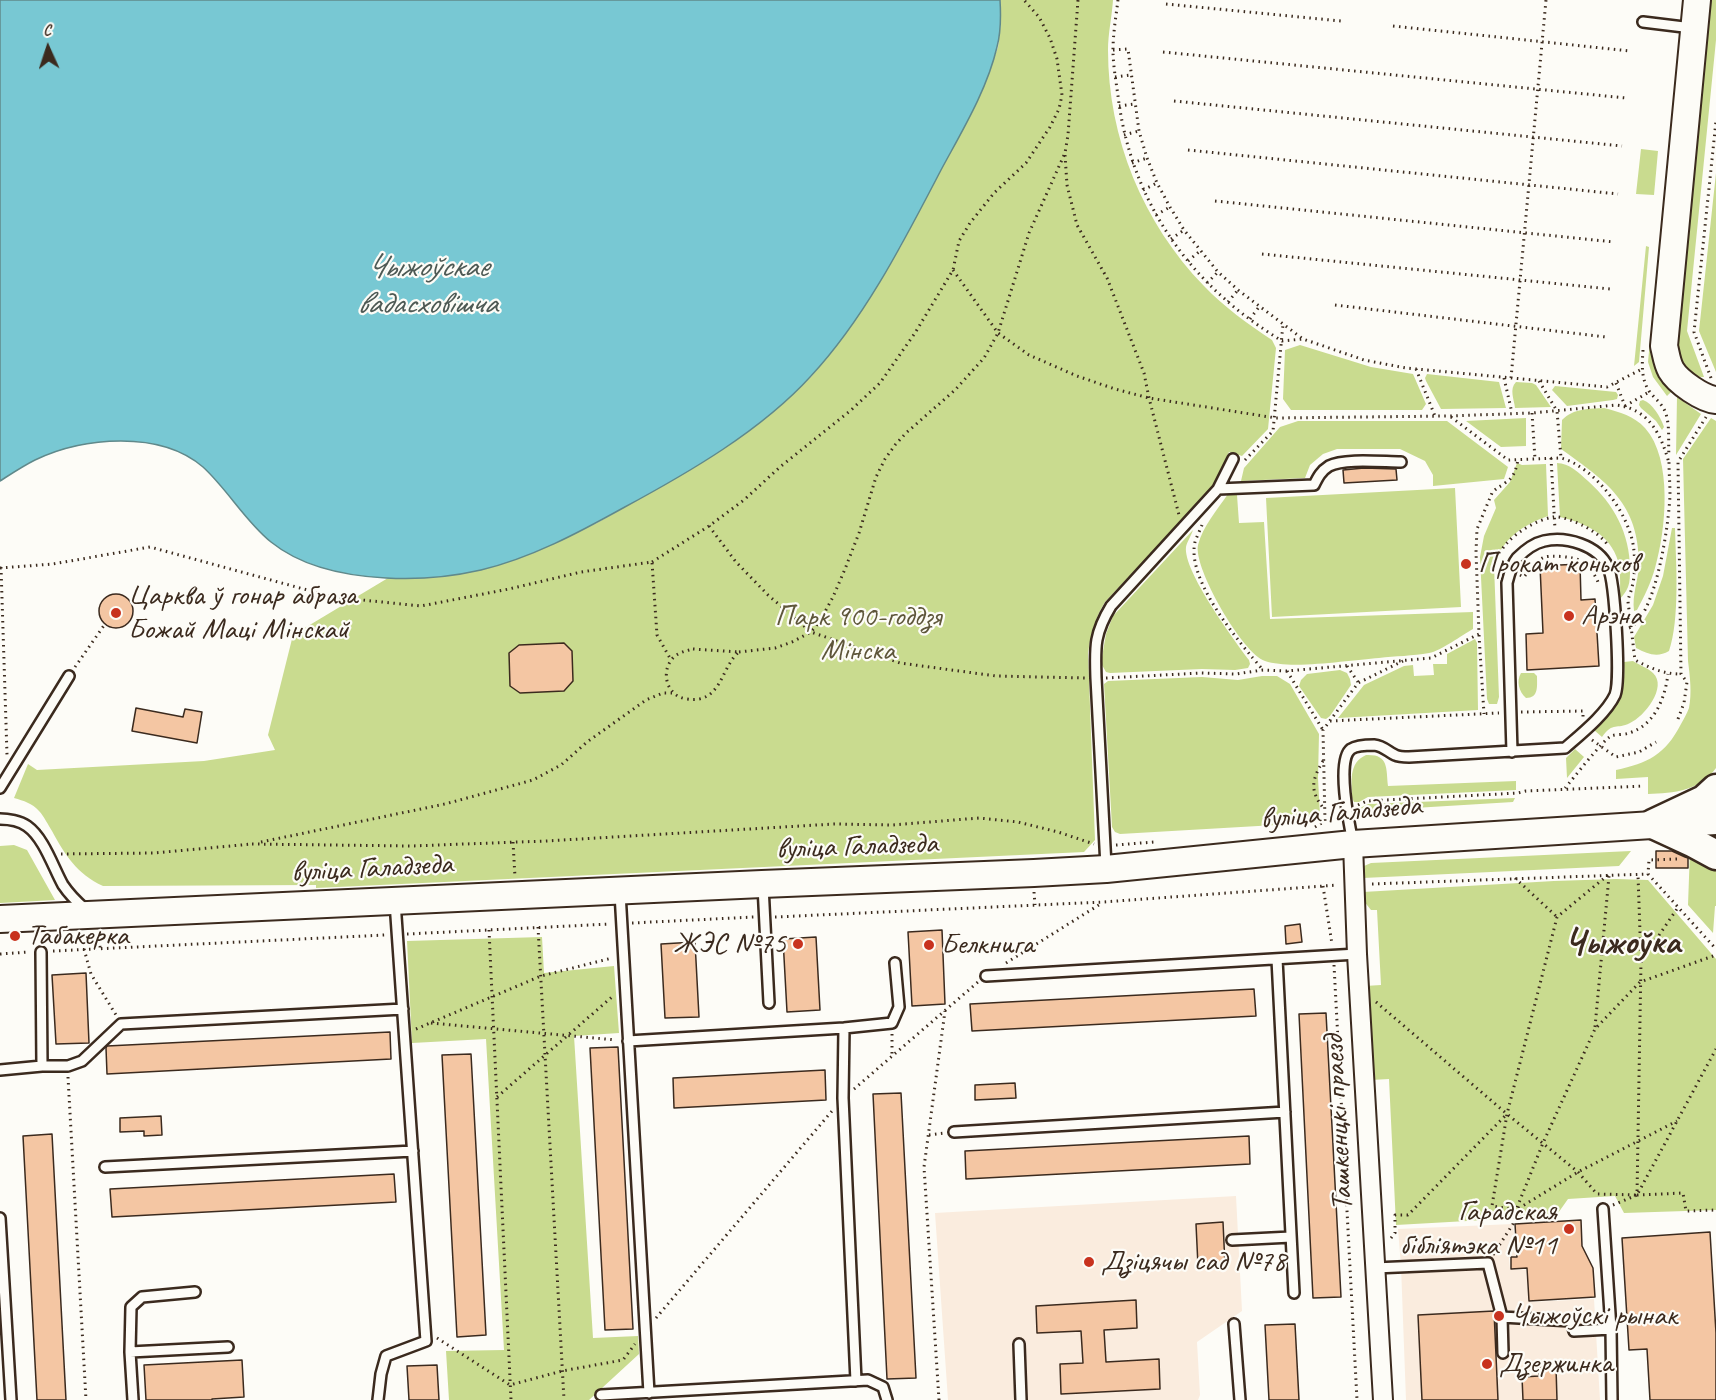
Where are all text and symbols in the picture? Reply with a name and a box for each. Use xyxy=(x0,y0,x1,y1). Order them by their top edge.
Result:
north arrow xyxy=(18,18,78,78)
text: С xyxy=(43,20,51,40)
water label: Чыжоўскае вадасховішча xyxy=(357,249,497,324)
place label: Прокат коньков xyxy=(1478,546,1638,582)
marker: Прокат коньков xyxy=(1459,557,1473,571)
place label: Царква ў гонар абраза Божай Маці Мінскай xyxy=(128,578,357,648)
place label: Арэна xyxy=(1581,598,1642,634)
park label: Парк 900-годдзя Мінска xyxy=(775,599,941,670)
marker: Царква ў гонар абраза Божай Маці Мінскай xyxy=(109,606,123,620)
marker: Арэна xyxy=(1562,609,1576,623)
street label: вуліца Галадзеда xyxy=(1259,788,1423,838)
street label: вуліца Галадзеда xyxy=(776,826,938,868)
street label: вуліца Галадзеда xyxy=(290,847,454,891)
place label: Табакерка xyxy=(27,918,129,954)
district label: Чыжоўка xyxy=(1564,922,1680,966)
place label: ЖЭС №75 xyxy=(673,926,786,962)
place label: Белкнига xyxy=(941,927,1034,963)
marker: Табакерка xyxy=(8,929,22,943)
marker: ЖЭС №75 xyxy=(791,937,805,951)
marker: Белкнига xyxy=(922,938,936,952)
street label: Ташкенцкі праезд xyxy=(1316,1034,1362,1212)
place label: Гарадская бібліятэка №11 xyxy=(1400,1194,1557,1264)
marker: Гарадская бібліятэка №11 xyxy=(1562,1222,1576,1236)
place label: Дзіцячы сад №78 xyxy=(1101,1244,1286,1280)
marker: Дзіцячы сад №78 xyxy=(1082,1255,1096,1269)
place label: Чыжоўскі рынак xyxy=(1511,1298,1677,1334)
marker: Чыжоўскі рынак xyxy=(1492,1309,1506,1323)
place label: Дзержинка xyxy=(1499,1346,1612,1382)
marker: Дзержинка xyxy=(1480,1357,1494,1371)

